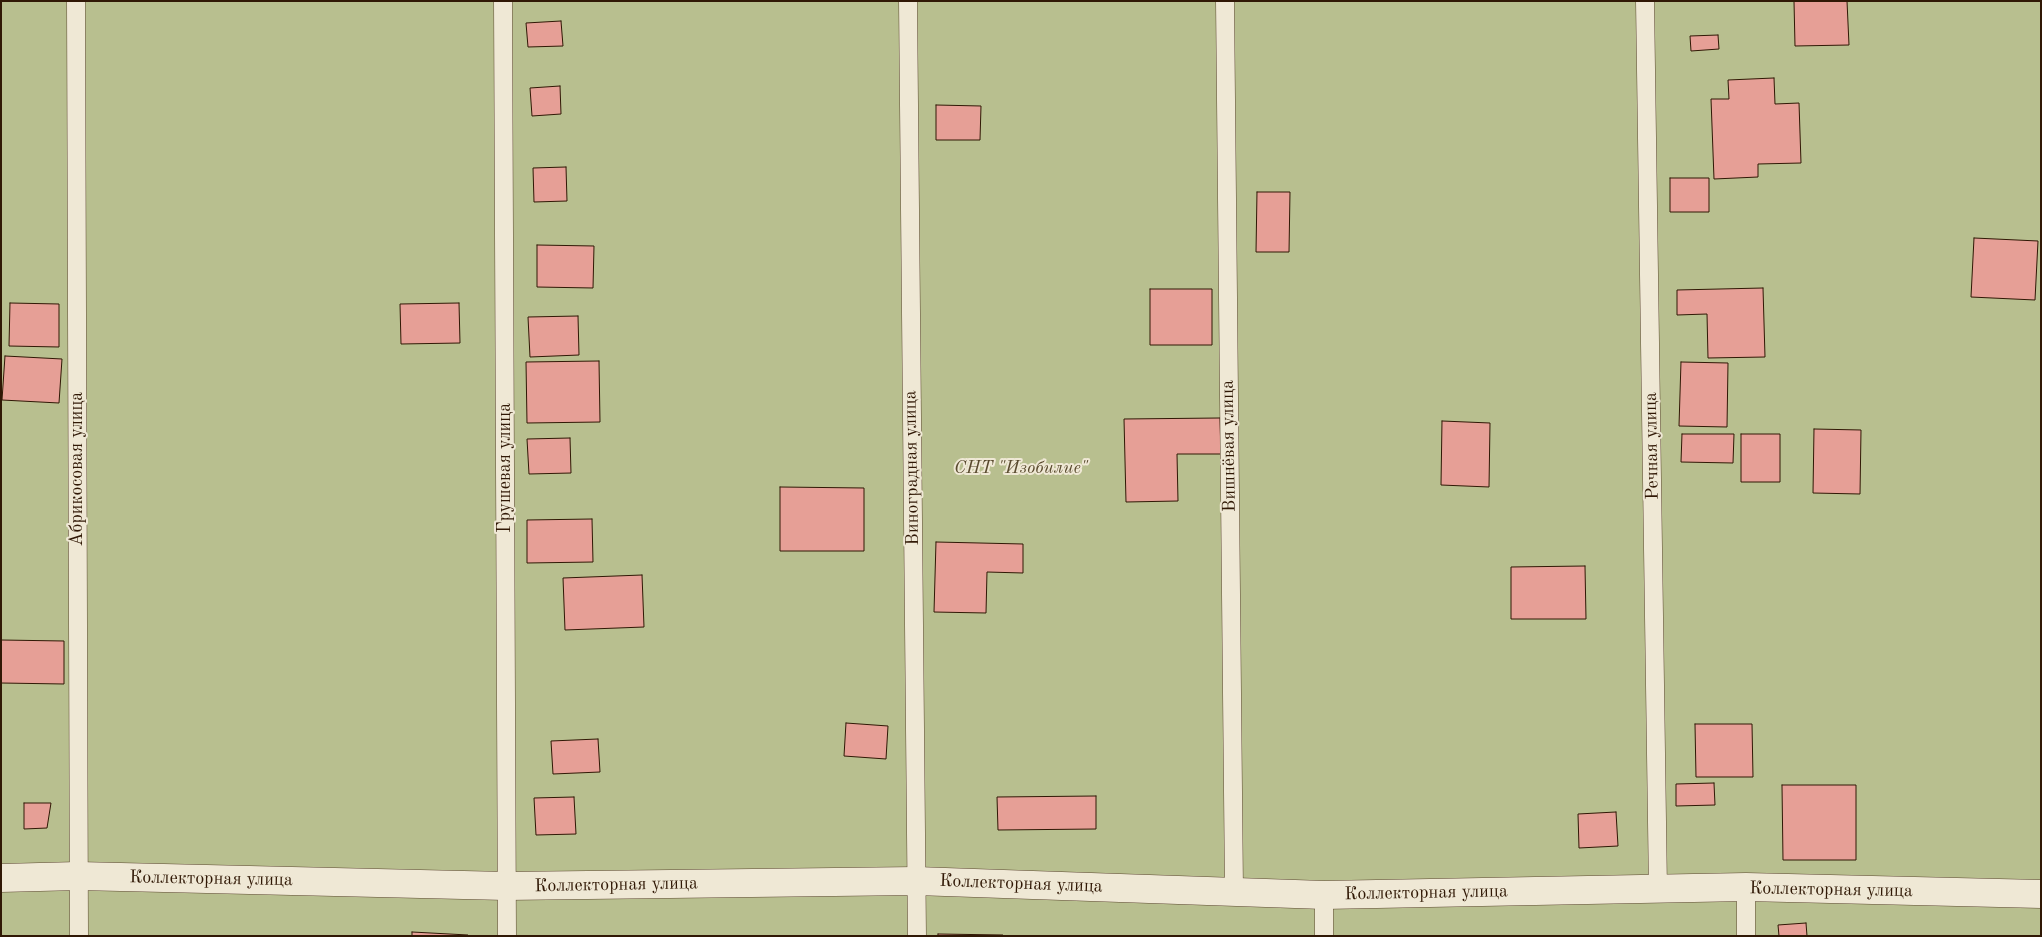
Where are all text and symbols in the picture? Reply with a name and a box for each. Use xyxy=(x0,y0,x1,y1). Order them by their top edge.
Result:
street label: Вишнёвая улица xyxy=(1217,380,1241,512)
street label: Виноградная улица xyxy=(900,390,924,546)
street label: Абрикосовая улица xyxy=(66,392,88,546)
street label: Речная улица xyxy=(1640,392,1664,500)
street label: Грушевая улица xyxy=(494,403,516,533)
park label: СНТ "Изобилие" xyxy=(954,457,1088,479)
street label: Коллекторная улица xyxy=(129,867,293,891)
street label: Коллекторная улица xyxy=(939,870,1103,898)
street label: Коллекторная улица xyxy=(534,873,698,897)
street label: Коллекторная улица xyxy=(1749,878,1913,902)
street label: Коллекторная улица xyxy=(1344,881,1508,905)

